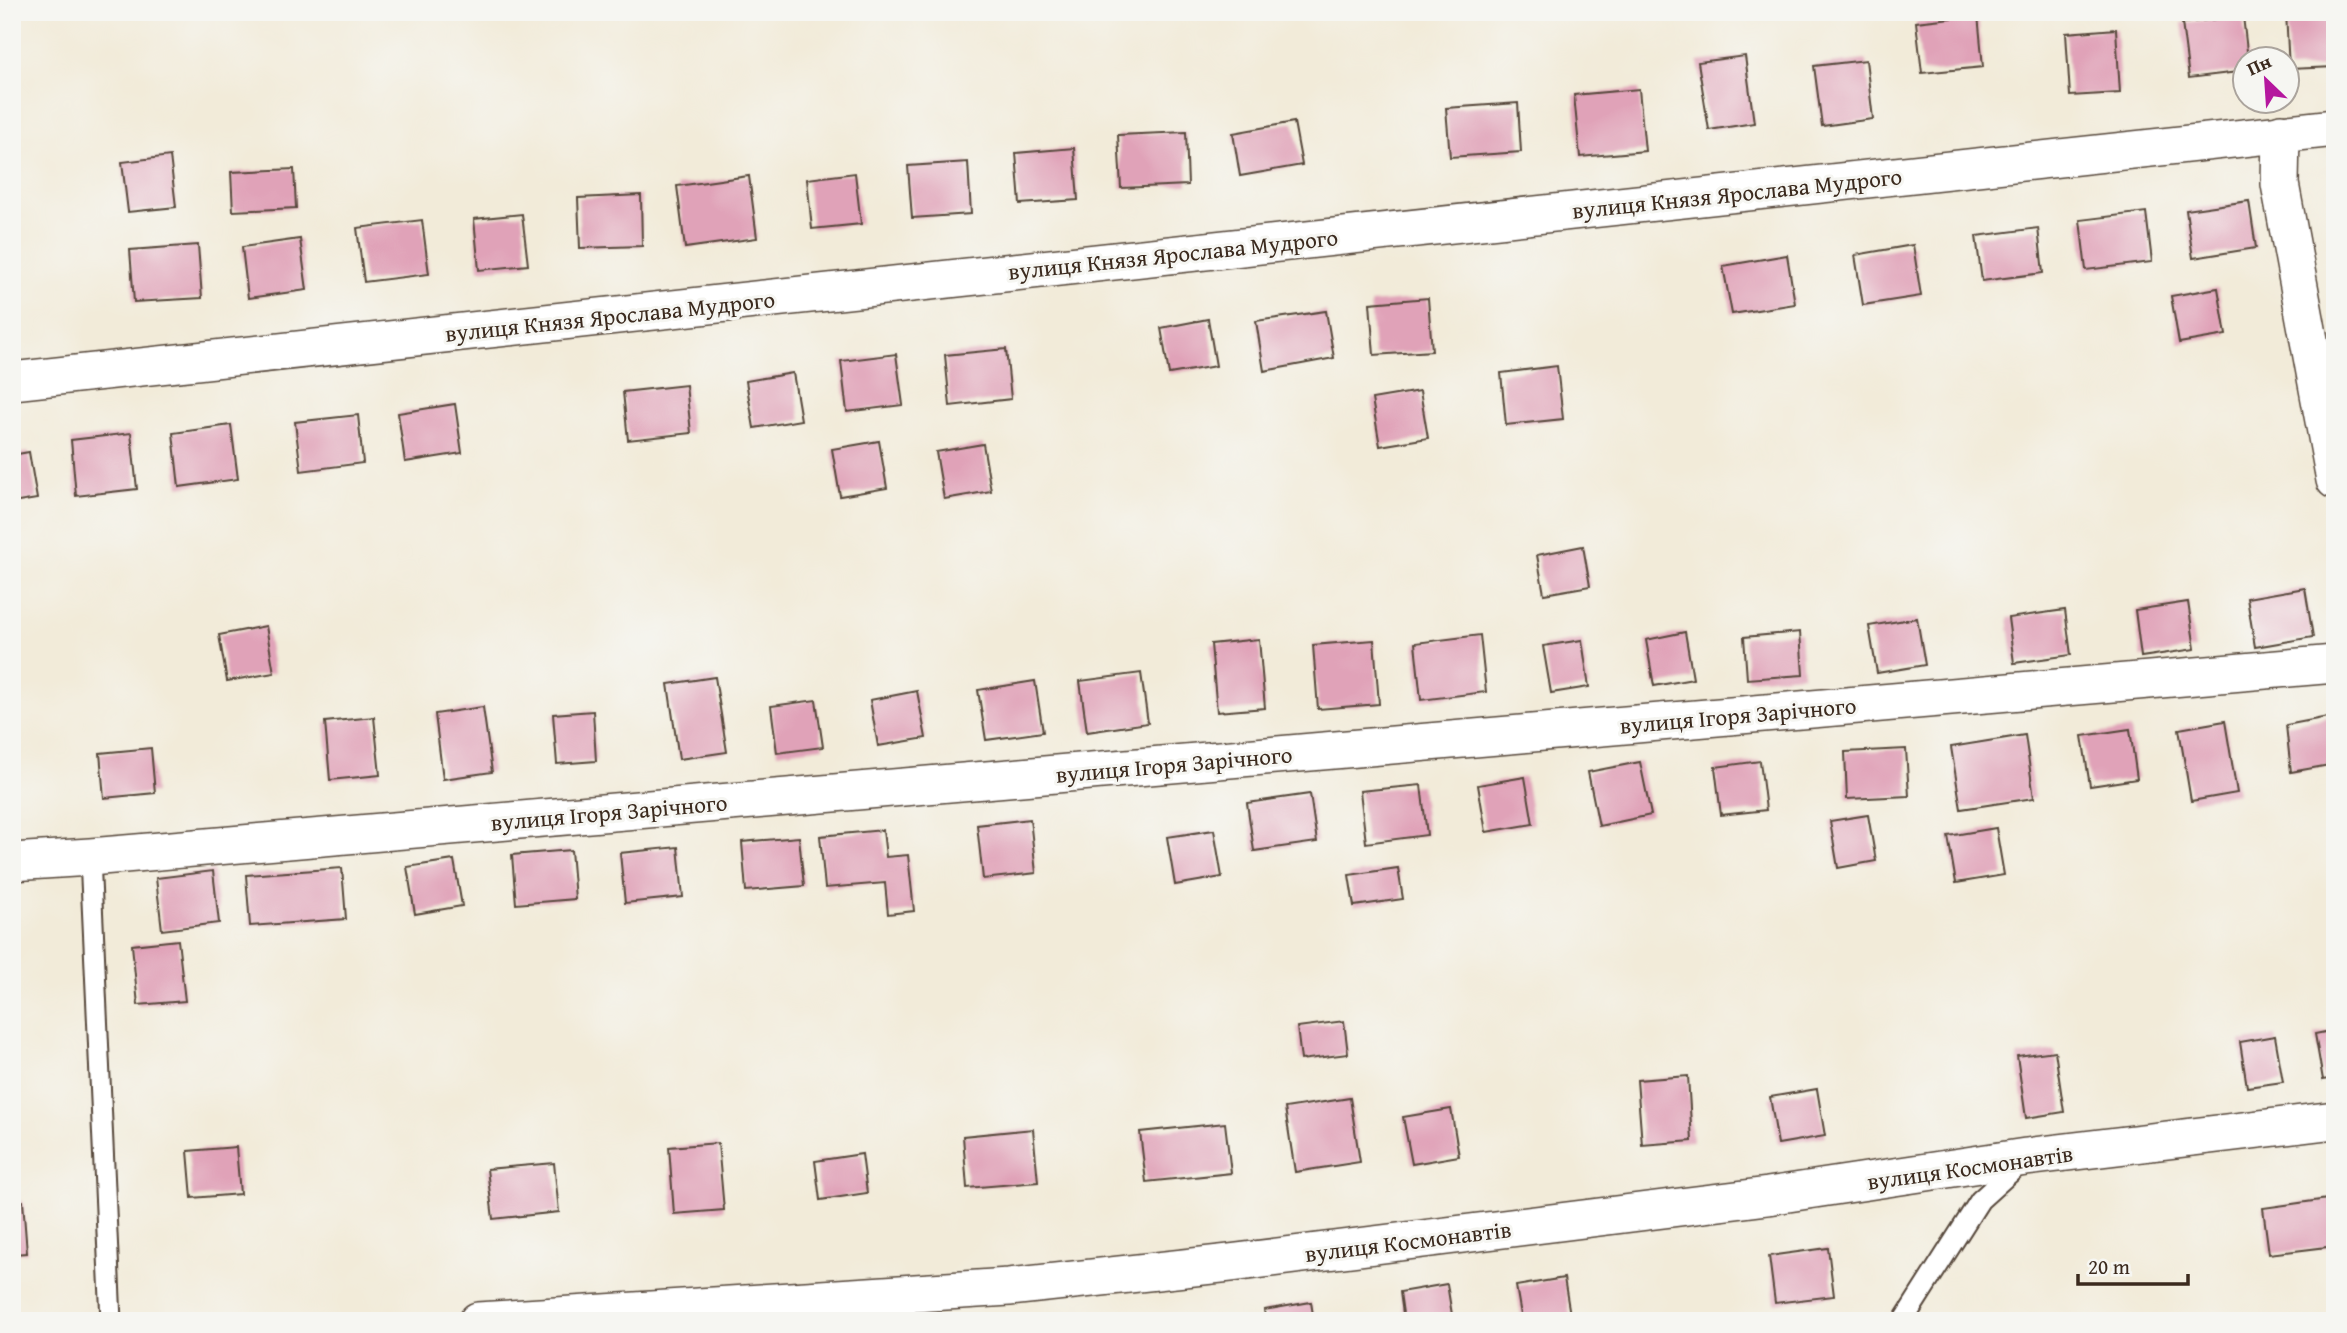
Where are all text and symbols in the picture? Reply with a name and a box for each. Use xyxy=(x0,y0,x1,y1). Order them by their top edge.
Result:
north arrow xyxy=(2232,46,2302,116)
text: Пн xyxy=(2242,47,2276,82)
street label: вулиця Князя Ярослава Мудрого xyxy=(1570,159,1904,227)
street label: вулиця Князя Ярослава Мудрого xyxy=(1006,220,1340,288)
street label: вулиця Князя Ярослава Мудрого xyxy=(443,282,777,350)
street label: вулиця Ігоря Зарічного xyxy=(1618,688,1858,742)
street label: вулиця Ігоря Зарічного xyxy=(1054,737,1294,791)
street label: вулиця Ігоря Зарічного xyxy=(489,785,729,839)
street label: вулиця Космонавтів xyxy=(1865,1136,2075,1198)
street label: вулиця Космонавтів xyxy=(1303,1212,1513,1270)
scale bar xyxy=(2078,1242,2188,1286)
text: 20 m xyxy=(2088,1251,2130,1282)

